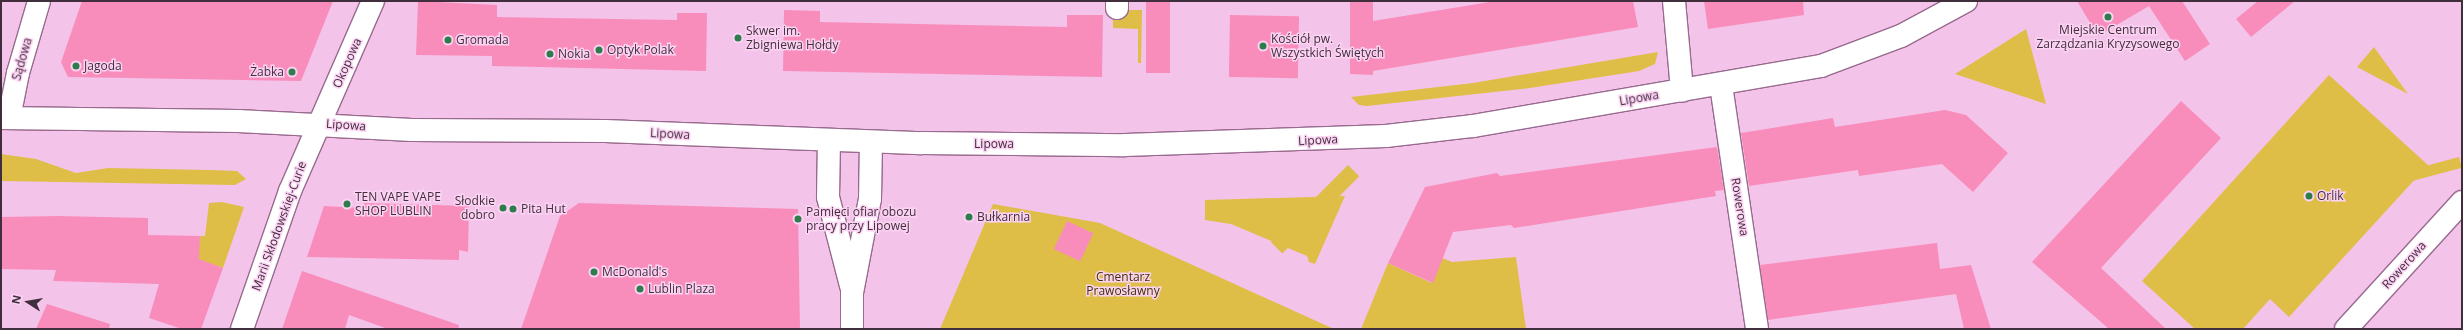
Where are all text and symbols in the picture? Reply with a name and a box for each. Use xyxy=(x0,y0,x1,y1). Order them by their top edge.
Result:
marker: Miejskie Centrum Zarządzania Kryzysowego xyxy=(2103,12,2113,22)
place label: Miejskie Centrum Zarządzania Kryzysowego xyxy=(2036,23,2180,51)
place label: Skwer im. Zbigniewa Hołdy xyxy=(746,24,838,52)
place label: Kościół pw. Wszystkich Świętych xyxy=(1271,32,1384,60)
place label: Gromada xyxy=(456,33,509,47)
marker: Skwer im. Zbigniewa Hołdy xyxy=(733,33,743,43)
marker: Gromada xyxy=(443,35,453,45)
street label: Sądowa xyxy=(9,36,35,82)
street label: Okopowa xyxy=(330,36,364,90)
marker: Kościół pw. Wszystkich Świętych xyxy=(1258,41,1268,51)
place label: Optyk Polak xyxy=(607,43,674,57)
marker: Optyk Polak xyxy=(594,45,604,55)
place label: Nokia xyxy=(558,47,590,61)
marker: Nokia xyxy=(545,49,555,59)
place label: Jagoda xyxy=(84,59,122,73)
marker: Jagoda xyxy=(71,61,81,71)
place label: Żabka xyxy=(250,65,284,79)
marker: Żabka xyxy=(287,67,297,77)
street label: Lipowa xyxy=(1618,87,1660,109)
street label: Lipowa xyxy=(326,116,366,134)
street label: Lipowa xyxy=(650,126,690,142)
street label: Lipowa xyxy=(1298,132,1338,148)
street label: Lipowa xyxy=(974,137,1014,151)
street label: Marii Skłodowskiej-Curie xyxy=(249,159,309,293)
street label: Rowerowa xyxy=(1728,177,1752,237)
place label: Orlik xyxy=(2317,189,2344,203)
place label: TEN VAPE VAPE SHOP LUBLIN xyxy=(355,190,441,218)
marker: Orlik xyxy=(2304,191,2314,201)
place label: Słodkie dobro xyxy=(455,194,495,222)
marker: TEN VAPE VAPE SHOP LUBLIN xyxy=(342,199,352,209)
place label: Pita Hut xyxy=(521,202,566,216)
marker: Słodkie dobro xyxy=(498,203,508,213)
marker: Pita Hut xyxy=(508,204,518,214)
place label: Pamięci ofiar obozu pracy przy Lipowej xyxy=(806,205,916,233)
place label: Bułkarnia xyxy=(977,210,1030,224)
marker: Bułkarnia xyxy=(964,212,974,222)
marker: Pamięci ofiar obozu pracy przy Lipowej xyxy=(793,214,803,224)
street label: Rowerowa xyxy=(2379,238,2429,292)
place label: McDonald's xyxy=(602,265,667,279)
marker: McDonald's xyxy=(589,267,599,277)
park label: Cmentarz Prawosławny xyxy=(1086,270,1160,298)
north arrow xyxy=(8,282,48,322)
place label: Lublin Plaza xyxy=(648,282,715,296)
marker: Lublin Plaza xyxy=(635,284,645,294)
text: N xyxy=(8,293,24,305)

